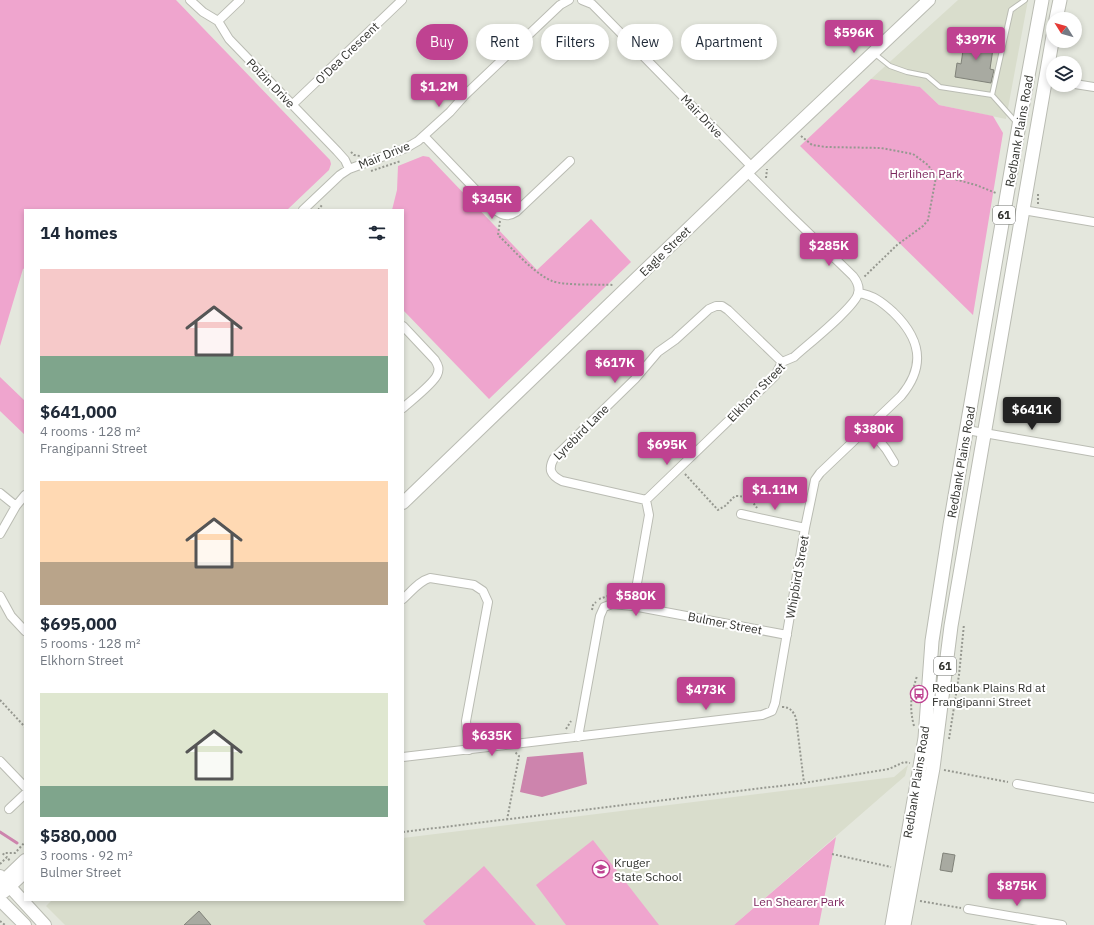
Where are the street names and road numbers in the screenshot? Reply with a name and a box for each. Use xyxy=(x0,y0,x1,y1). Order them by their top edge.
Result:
street label: O'Dea Crescent xyxy=(312,19,382,87)
street label: Polzin Drive xyxy=(244,55,299,111)
street label: Redbank Plains Road xyxy=(1002,74,1036,188)
street label: Mair Drive xyxy=(678,91,727,141)
street label: Mair Drive xyxy=(356,138,412,172)
road number: 61 xyxy=(993,206,1015,224)
street label: Eagle Street xyxy=(636,223,694,279)
street label: Elkhorn Street xyxy=(724,359,788,425)
street label: Lyrebird Lane xyxy=(550,401,612,463)
street label: Redbank Plains Road xyxy=(944,405,978,519)
street label: Whipbird Street xyxy=(782,534,812,620)
street label: Bulmer Street xyxy=(687,608,763,638)
road number: 61 xyxy=(934,657,956,675)
street label: Redbank Plains Road xyxy=(900,725,932,839)

